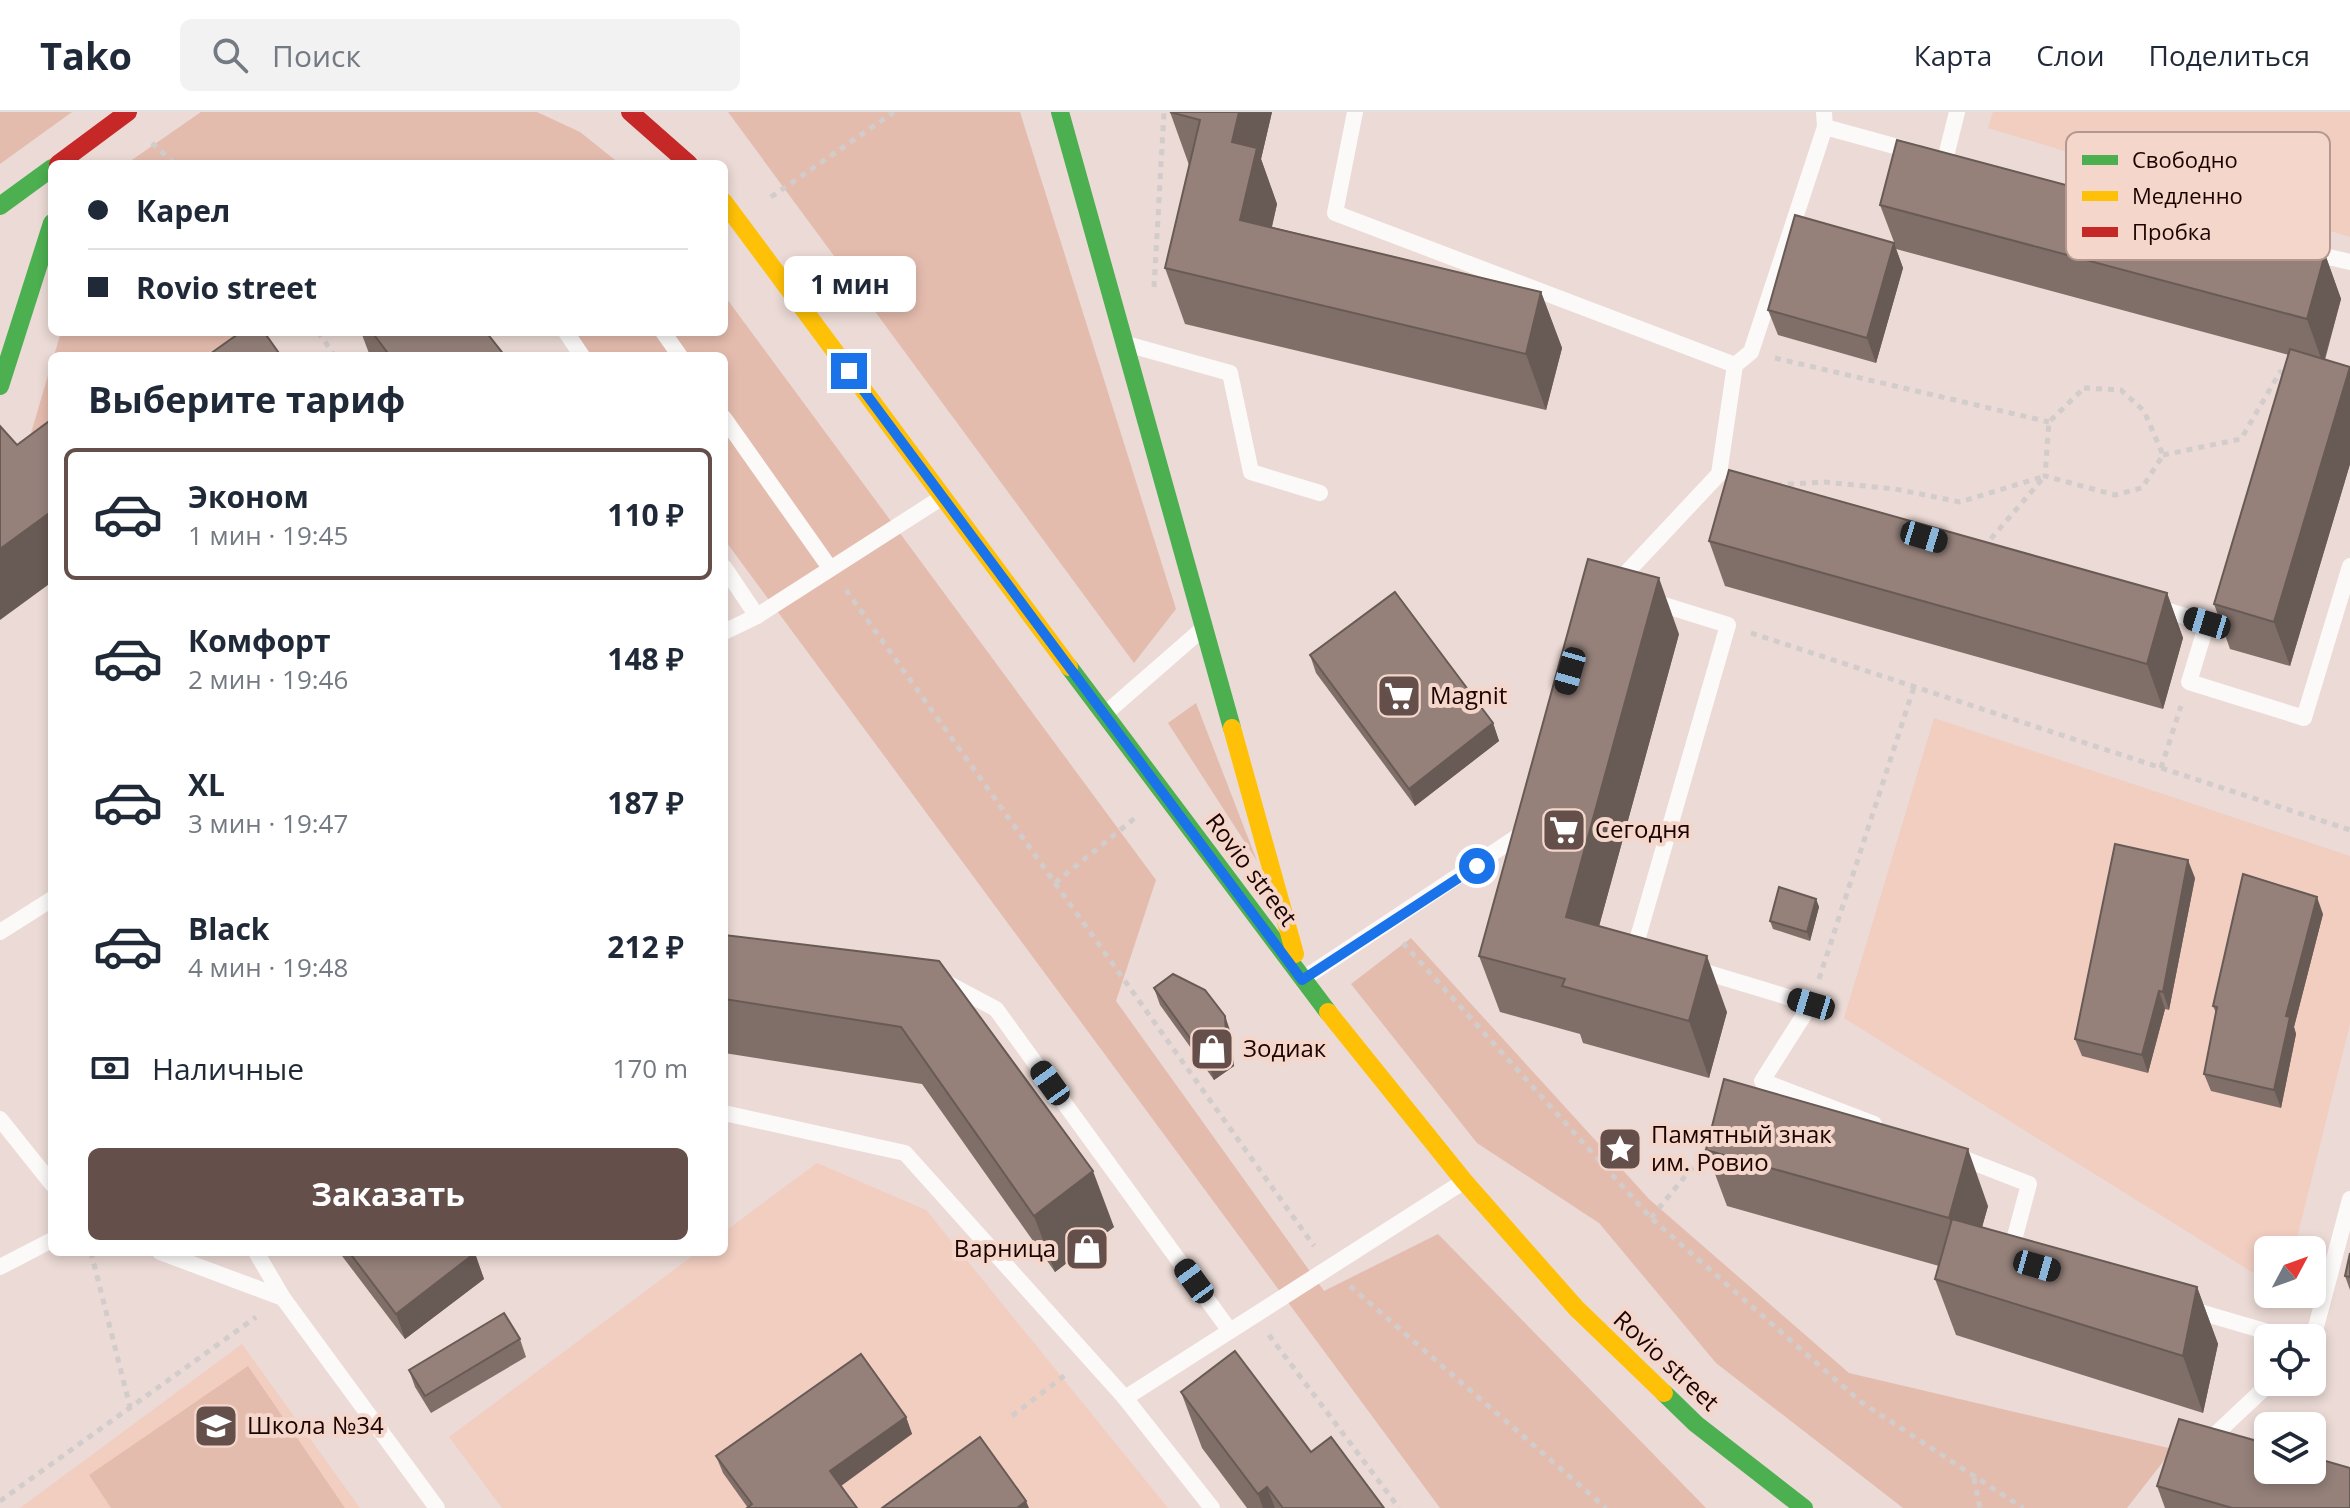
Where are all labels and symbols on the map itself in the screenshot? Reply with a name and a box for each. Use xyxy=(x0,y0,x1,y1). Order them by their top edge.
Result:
legend xyxy=(2066,132,2330,260)
text: Свободно xyxy=(2132,144,2238,174)
text: Медленно xyxy=(2132,180,2243,210)
text: Пробка xyxy=(2132,216,2211,246)
callout: 1 мин xyxy=(783,255,915,311)
route end xyxy=(831,353,867,389)
car xyxy=(1898,519,1950,555)
car xyxy=(2181,605,2233,641)
car xyxy=(1552,645,1588,697)
supermarket icon: Magnit xyxy=(1375,672,1423,720)
place label: Magnit xyxy=(1430,678,1507,711)
street label: Rovio street xyxy=(1199,806,1305,932)
supermarket icon: Сегодня xyxy=(1540,806,1588,854)
place label: Сегодня xyxy=(1595,812,1691,845)
route start xyxy=(1459,848,1495,884)
car xyxy=(1785,986,1837,1022)
shop icon: Зодиак xyxy=(1188,1025,1236,1073)
place label: Зодиак xyxy=(1243,1031,1327,1064)
car xyxy=(1026,1057,1074,1109)
place label: Памятный знак им. Ровио xyxy=(1651,1117,1832,1178)
place icon: Памятный знак им. Ровио xyxy=(1596,1125,1644,1173)
shop icon: Варница xyxy=(1063,1225,1111,1273)
place label: Варница xyxy=(954,1231,1056,1264)
north arrow xyxy=(2254,1236,2326,1308)
car xyxy=(2011,1248,2063,1284)
car xyxy=(1170,1255,1218,1307)
street label: Rovio street xyxy=(1607,1302,1727,1417)
school or university icon: Школа №34 xyxy=(192,1402,240,1450)
place label: Школа №34 xyxy=(247,1408,384,1441)

